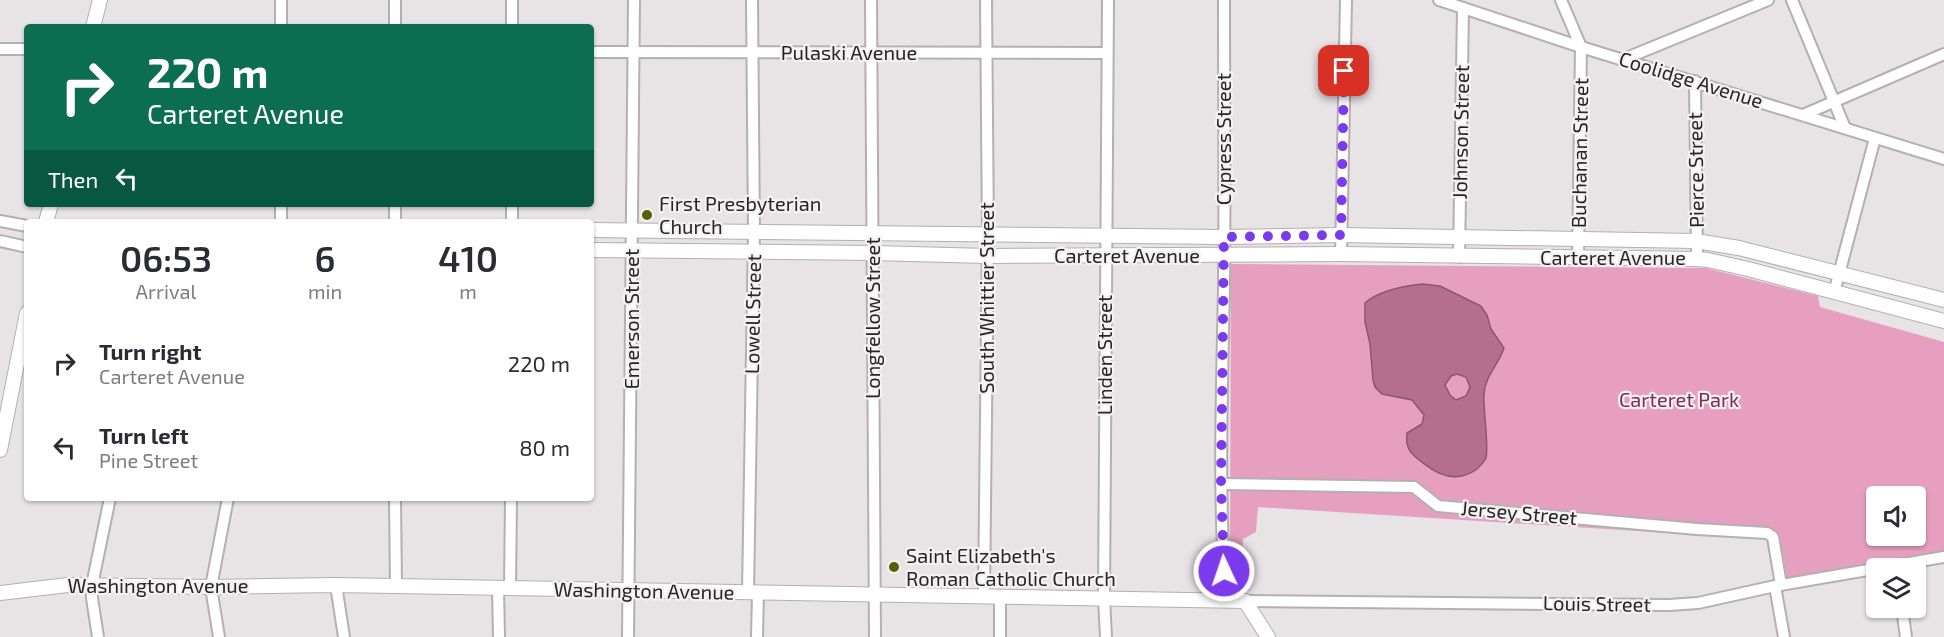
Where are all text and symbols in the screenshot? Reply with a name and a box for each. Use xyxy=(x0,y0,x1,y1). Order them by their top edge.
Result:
street label: Pulaski Avenue xyxy=(781,40,917,64)
pin xyxy=(1318,45,1369,96)
text: 220 m xyxy=(147,46,268,96)
street label: Coolidge Avenue xyxy=(1616,46,1766,112)
icon: right xyxy=(48,48,126,126)
icon: arrive xyxy=(1327,54,1360,87)
street label: Johnson Street xyxy=(1447,64,1473,199)
street label: Cypress Street xyxy=(1211,72,1235,205)
street label: Buchanan Street xyxy=(1566,77,1592,228)
text: Carteret Avenue xyxy=(147,97,344,129)
street label: Pierce Street xyxy=(1682,112,1708,228)
icon: left xyxy=(110,162,143,195)
text: Then xyxy=(48,166,98,192)
place label: First Presbyterian Church xyxy=(659,191,821,238)
street label: South Whittier Street xyxy=(974,202,998,394)
marker: First Presbyterian Church xyxy=(640,208,654,222)
text: 06:53 xyxy=(120,236,212,279)
text: 6 xyxy=(315,236,336,279)
text: 410 xyxy=(438,236,498,279)
street label: Longfellow Street xyxy=(860,237,884,399)
street label: Carteret Avenue xyxy=(1054,243,1200,267)
street label: Carteret Avenue xyxy=(1540,245,1686,269)
street label: Emerson Street xyxy=(619,248,643,389)
street label: Lowell Street xyxy=(739,253,765,374)
text: Arrival xyxy=(136,279,196,303)
text: min xyxy=(308,279,342,303)
text: m xyxy=(459,279,477,303)
street label: Linden Street xyxy=(1092,294,1116,415)
text: Turn right xyxy=(99,338,201,364)
icon: right xyxy=(48,347,81,380)
text: 220 m xyxy=(508,350,570,376)
text: Carteret Avenue xyxy=(99,364,245,388)
park label: Carteret Park xyxy=(1619,387,1739,411)
text: Turn left xyxy=(99,422,188,448)
icon: left xyxy=(48,431,81,464)
text: 80 m xyxy=(519,434,570,460)
text: Pine Street xyxy=(99,448,198,472)
map controls xyxy=(1866,486,1926,618)
button: sound xyxy=(1866,486,1926,546)
street label: Jersey Street xyxy=(1460,495,1579,529)
position arrow xyxy=(1192,539,1256,603)
place label: Saint Elizabeth's Roman Catholic Church xyxy=(906,543,1116,590)
button: layers xyxy=(1866,558,1926,618)
marker: Saint Elizabeth's Roman Catholic Church xyxy=(887,560,901,574)
street label: Washington Avenue xyxy=(68,573,248,597)
street label: Washington Avenue xyxy=(553,576,735,604)
street label: Louis Street xyxy=(1543,590,1652,616)

